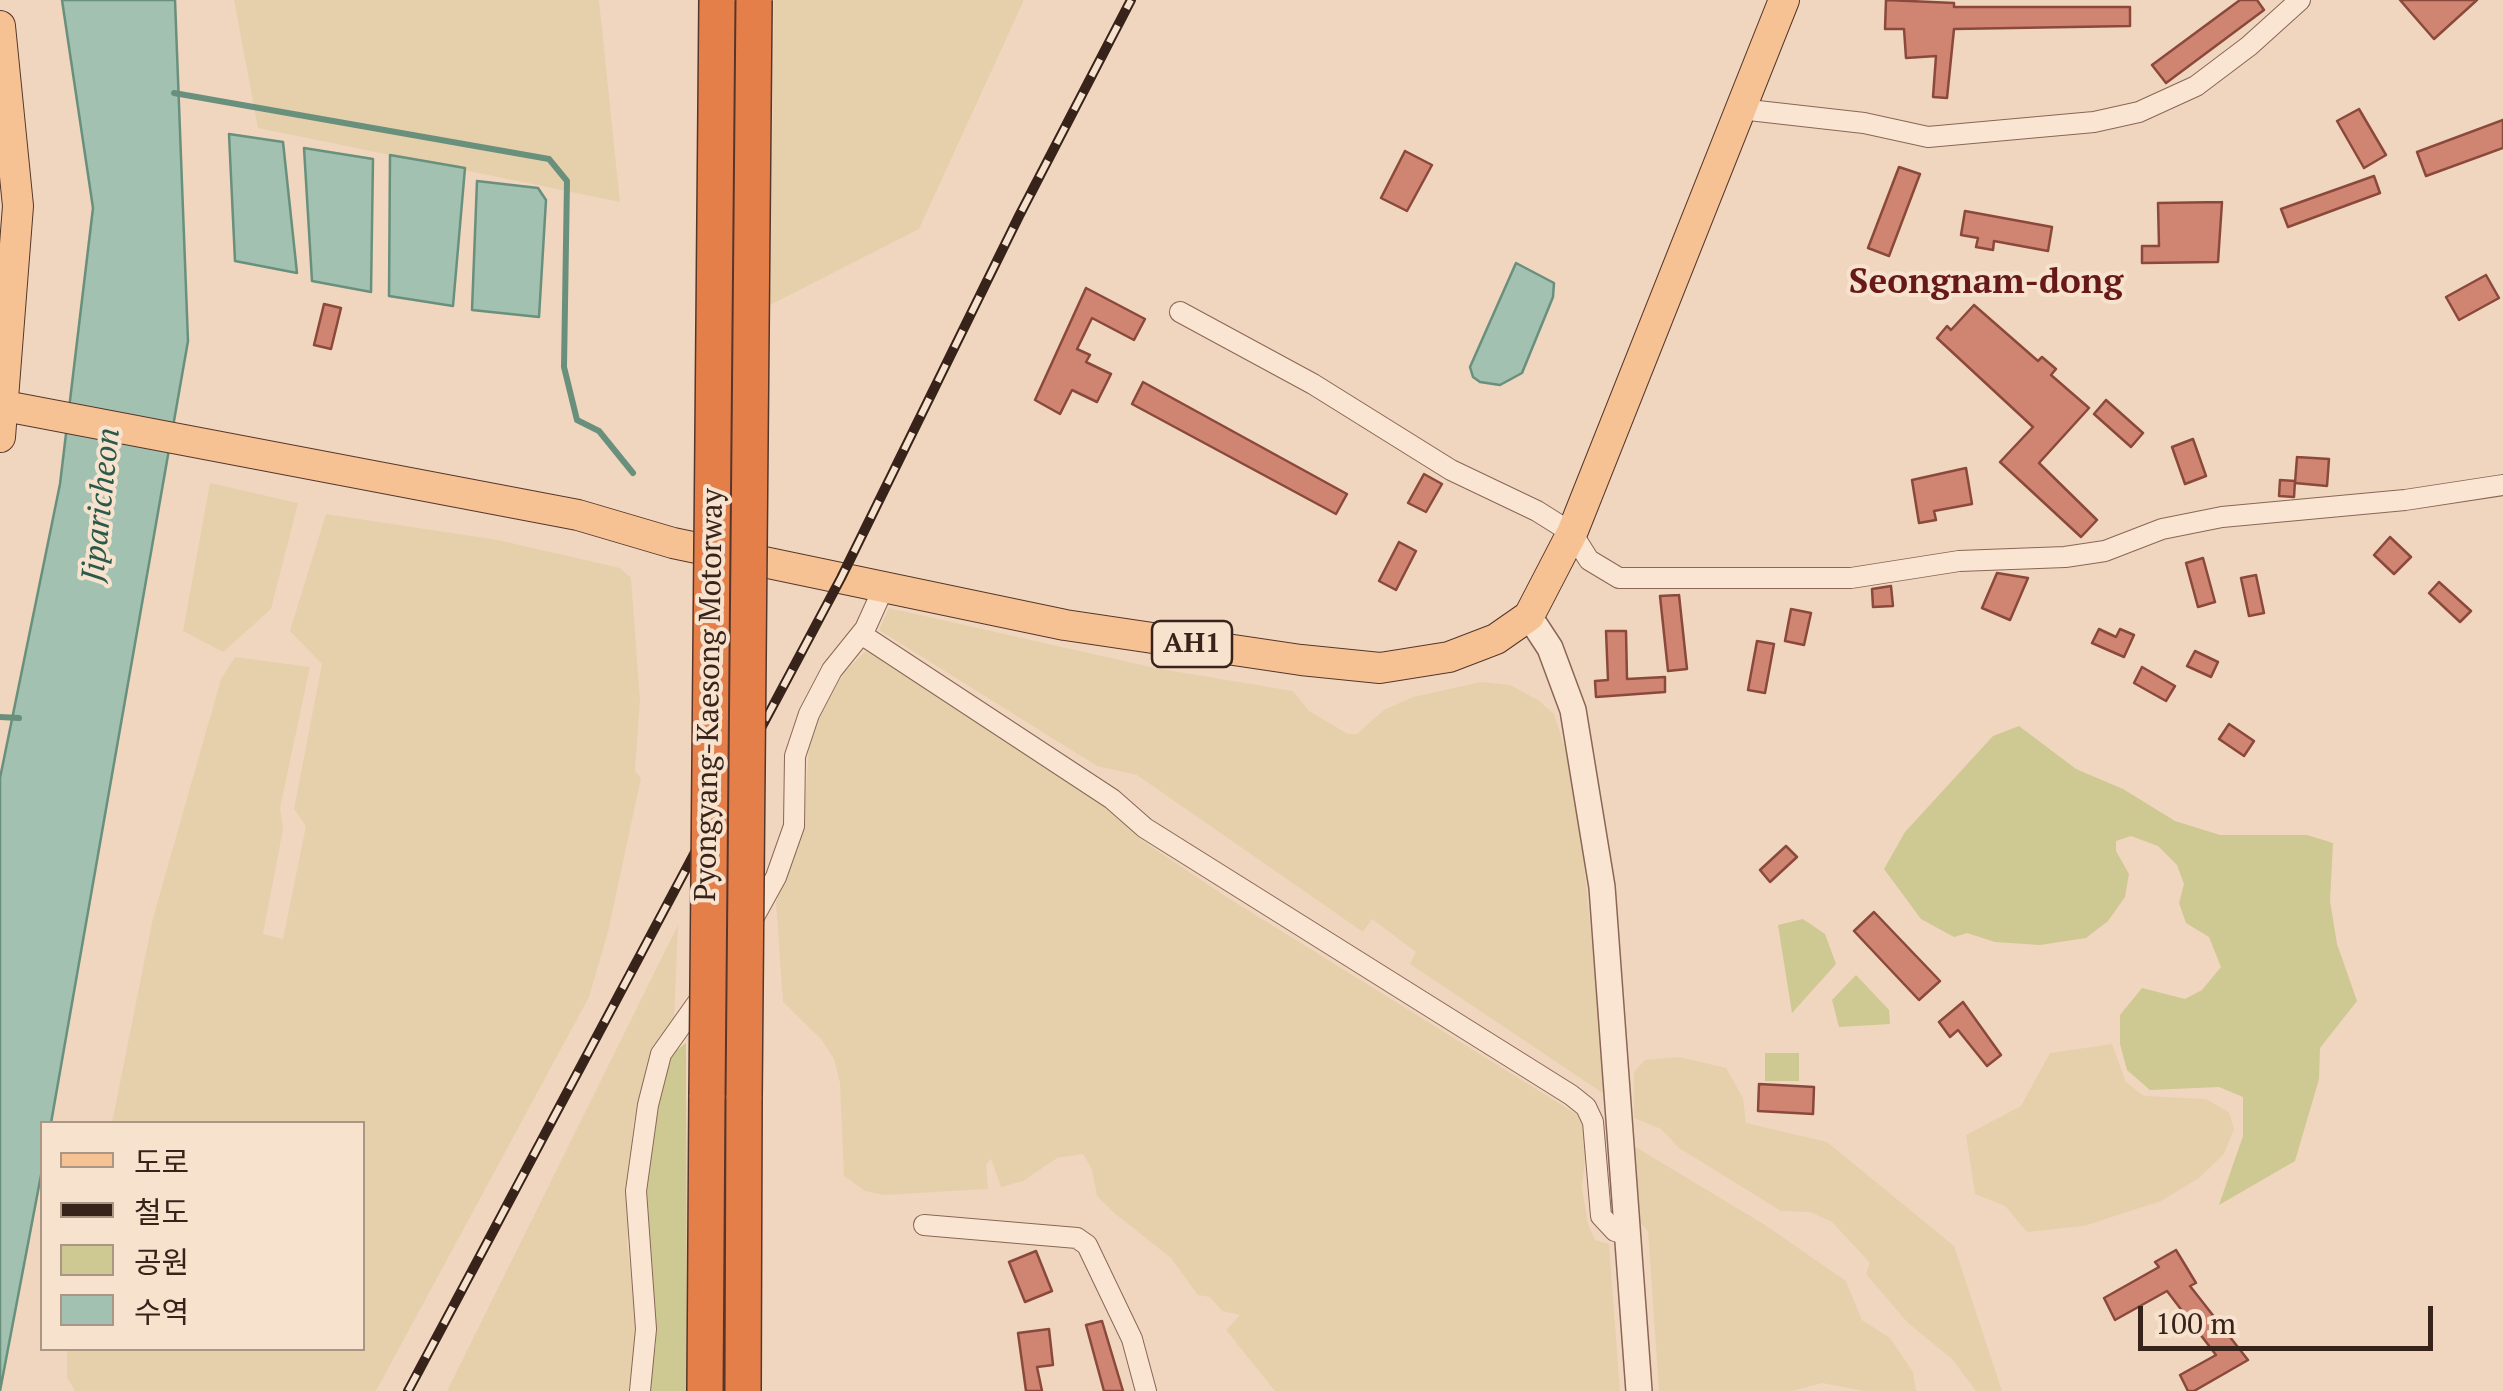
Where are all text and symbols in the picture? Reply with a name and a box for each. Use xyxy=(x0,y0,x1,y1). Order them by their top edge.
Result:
district label: Seongnam-dong xyxy=(1849,262,2123,304)
water label: Jiparicheon xyxy=(75,426,129,584)
street label: Pyongyang-Kaesong Motorway xyxy=(688,488,732,902)
road number: AH1 xyxy=(1152,621,1232,667)
legend xyxy=(40,1121,365,1351)
text: 도로 xyxy=(134,1142,189,1182)
text: 철도 xyxy=(134,1192,189,1232)
text: 공원 xyxy=(134,1242,189,1282)
scale bar xyxy=(2143,1286,2438,1348)
text: 수역 xyxy=(134,1292,189,1332)
text: 100 m xyxy=(2155,1303,2236,1343)

